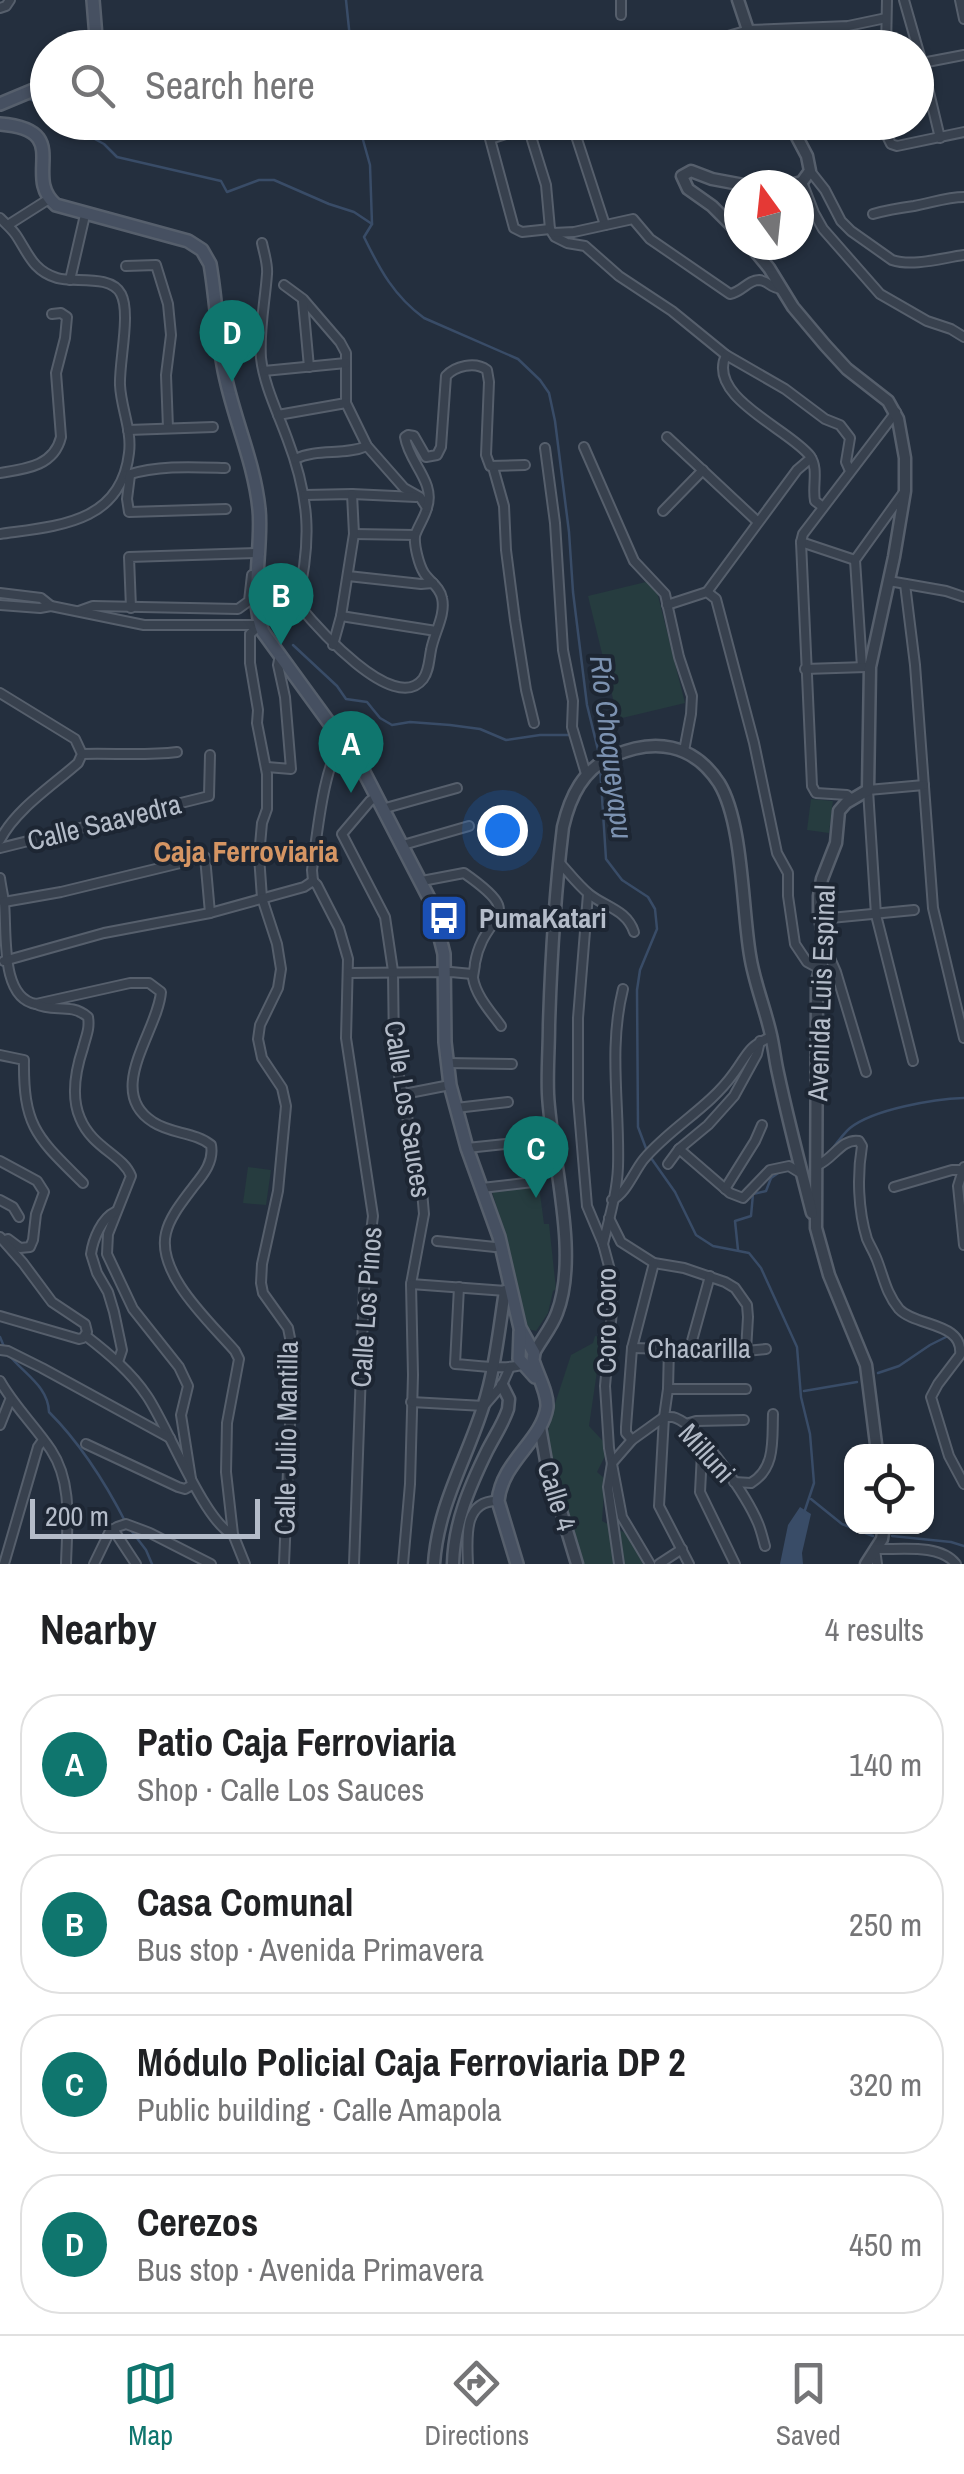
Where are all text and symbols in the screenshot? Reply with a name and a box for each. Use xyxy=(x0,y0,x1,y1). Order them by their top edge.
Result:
search box xyxy=(30,30,934,140)
icon: search xyxy=(65,58,120,113)
text: Search here xyxy=(145,60,315,111)
north arrow xyxy=(724,170,814,260)
pin: D xyxy=(200,300,264,382)
pin: B xyxy=(248,562,314,645)
water label: Río Choqueyapu xyxy=(581,653,643,841)
pin: A xyxy=(318,710,384,793)
street label: Calle Saavedra xyxy=(23,785,185,859)
your location xyxy=(477,805,528,856)
district label: Caja Ferroviaria xyxy=(154,831,339,871)
street label: Avenida Luis Espinal xyxy=(798,884,844,1103)
bus stop icon: PumaKatari xyxy=(418,892,470,944)
place label: PumaKatari xyxy=(479,899,607,937)
street label: Calle Los Sauces xyxy=(375,1018,441,1200)
pin: C xyxy=(504,1116,568,1198)
street label: Calle Los Pinos xyxy=(341,1225,391,1389)
street label: Coro Coro xyxy=(587,1268,625,1374)
street label: Chacarilla xyxy=(647,1329,751,1367)
street label: Calle Julio Mantilla xyxy=(265,1340,307,1535)
street label: Milluni xyxy=(670,1415,744,1491)
map controls xyxy=(844,1444,934,1534)
button: locate xyxy=(844,1444,934,1534)
street label: Calle 4 xyxy=(528,1456,586,1536)
scale bar xyxy=(30,1494,260,1538)
text: 200 m xyxy=(45,1497,109,1535)
text: Nearby xyxy=(40,1601,157,1657)
text: 4 results xyxy=(825,1608,924,1651)
text: Patio Caja Ferroviaria xyxy=(137,1717,456,1768)
text: A xyxy=(65,1743,84,1786)
text: 140 m xyxy=(849,1743,922,1786)
text: Shop · Calle Los Sauces xyxy=(137,1768,424,1811)
text: Casa Comunal xyxy=(137,1877,353,1928)
text: B xyxy=(65,1903,84,1946)
text: 250 m xyxy=(849,1903,922,1946)
text: Bus stop · Avenida Primavera xyxy=(137,1928,484,1971)
text: Módulo Policial Caja Ferroviaria DP 2 xyxy=(137,2037,686,2088)
text: C xyxy=(65,2063,84,2106)
text: 320 m xyxy=(849,2063,922,2106)
text: Public building · Calle Amapola xyxy=(137,2088,502,2131)
text: Cerezos xyxy=(137,2197,258,2248)
text: D xyxy=(65,2223,84,2266)
text: 450 m xyxy=(849,2223,922,2266)
text: Bus stop · Avenida Primavera xyxy=(137,2248,484,2291)
tab: Map xyxy=(123,2356,178,2454)
tab: Directions xyxy=(425,2356,529,2454)
tab: Saved xyxy=(776,2356,841,2454)

